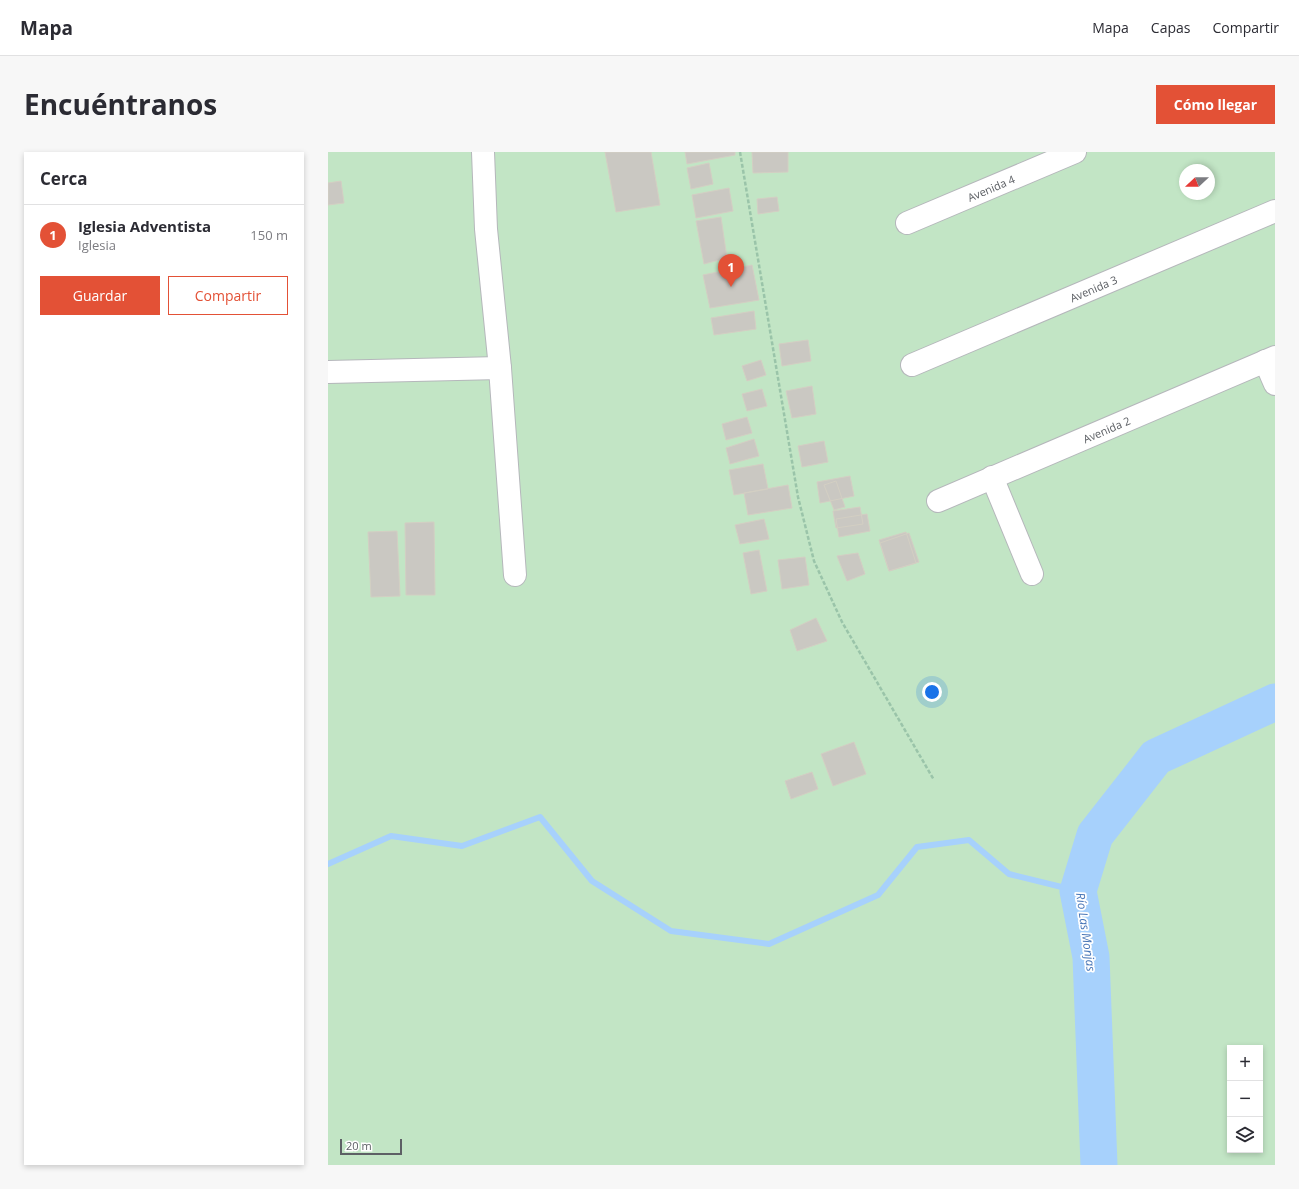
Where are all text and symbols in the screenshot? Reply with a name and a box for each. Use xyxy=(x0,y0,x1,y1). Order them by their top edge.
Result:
text: Mapa xyxy=(20,15,73,41)
text: Mapa xyxy=(1092,18,1129,37)
text: Capas xyxy=(1151,18,1190,37)
text: Compartir xyxy=(1212,18,1279,37)
text: Encuéntranos xyxy=(24,85,217,123)
button: Cómo llegar xyxy=(1156,85,1275,124)
north arrow xyxy=(1179,164,1215,200)
text: Cerca xyxy=(40,167,88,190)
street label: Avenida 4 xyxy=(965,171,1018,204)
text: Iglesia Adventista xyxy=(78,216,211,236)
text: 1 xyxy=(49,226,57,244)
text: 150 m xyxy=(250,226,288,244)
text: Iglesia xyxy=(78,236,116,254)
pin: 1 xyxy=(718,254,744,287)
street label: Avenida 3 xyxy=(1067,271,1119,305)
button: Guardar xyxy=(40,276,160,315)
button: Compartir xyxy=(168,276,288,315)
street label: Avenida 2 xyxy=(1080,412,1132,446)
your location xyxy=(922,682,942,702)
water label: Río Las Monjas xyxy=(1072,892,1100,972)
map controls xyxy=(1227,1045,1263,1153)
button: + xyxy=(1227,1045,1263,1081)
button: − xyxy=(1227,1081,1263,1117)
button: layers xyxy=(1227,1117,1263,1153)
scale bar xyxy=(340,1137,402,1156)
text: 20 m xyxy=(346,1138,372,1153)

